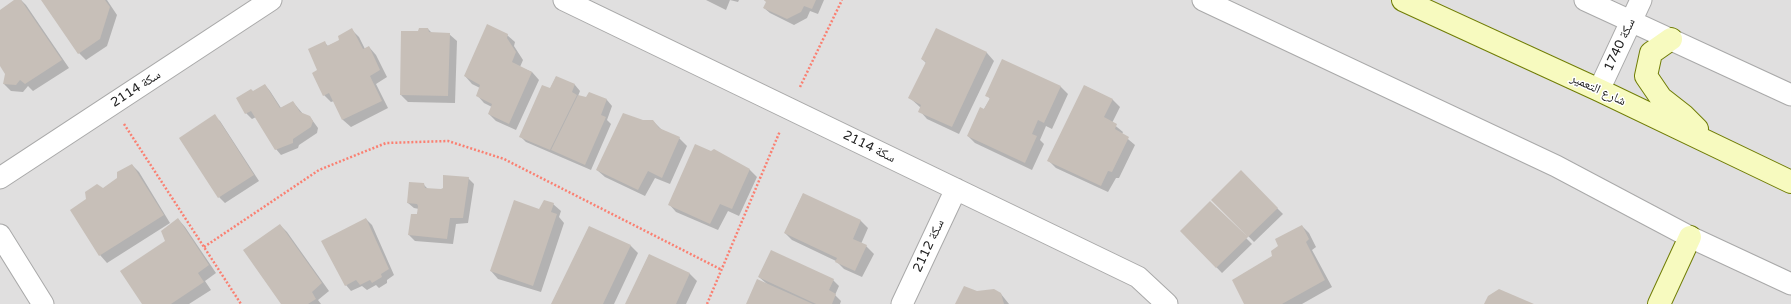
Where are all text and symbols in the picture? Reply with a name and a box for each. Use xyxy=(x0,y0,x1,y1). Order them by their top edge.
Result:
street label: سكة 1740 xyxy=(1601,16,1639,74)
street label: سكة 2114 xyxy=(108,67,164,111)
street label: شارع التعمير xyxy=(1568,70,1628,110)
street label: سكة 2114 xyxy=(840,128,898,166)
street label: سكة 2112 xyxy=(910,217,948,275)

